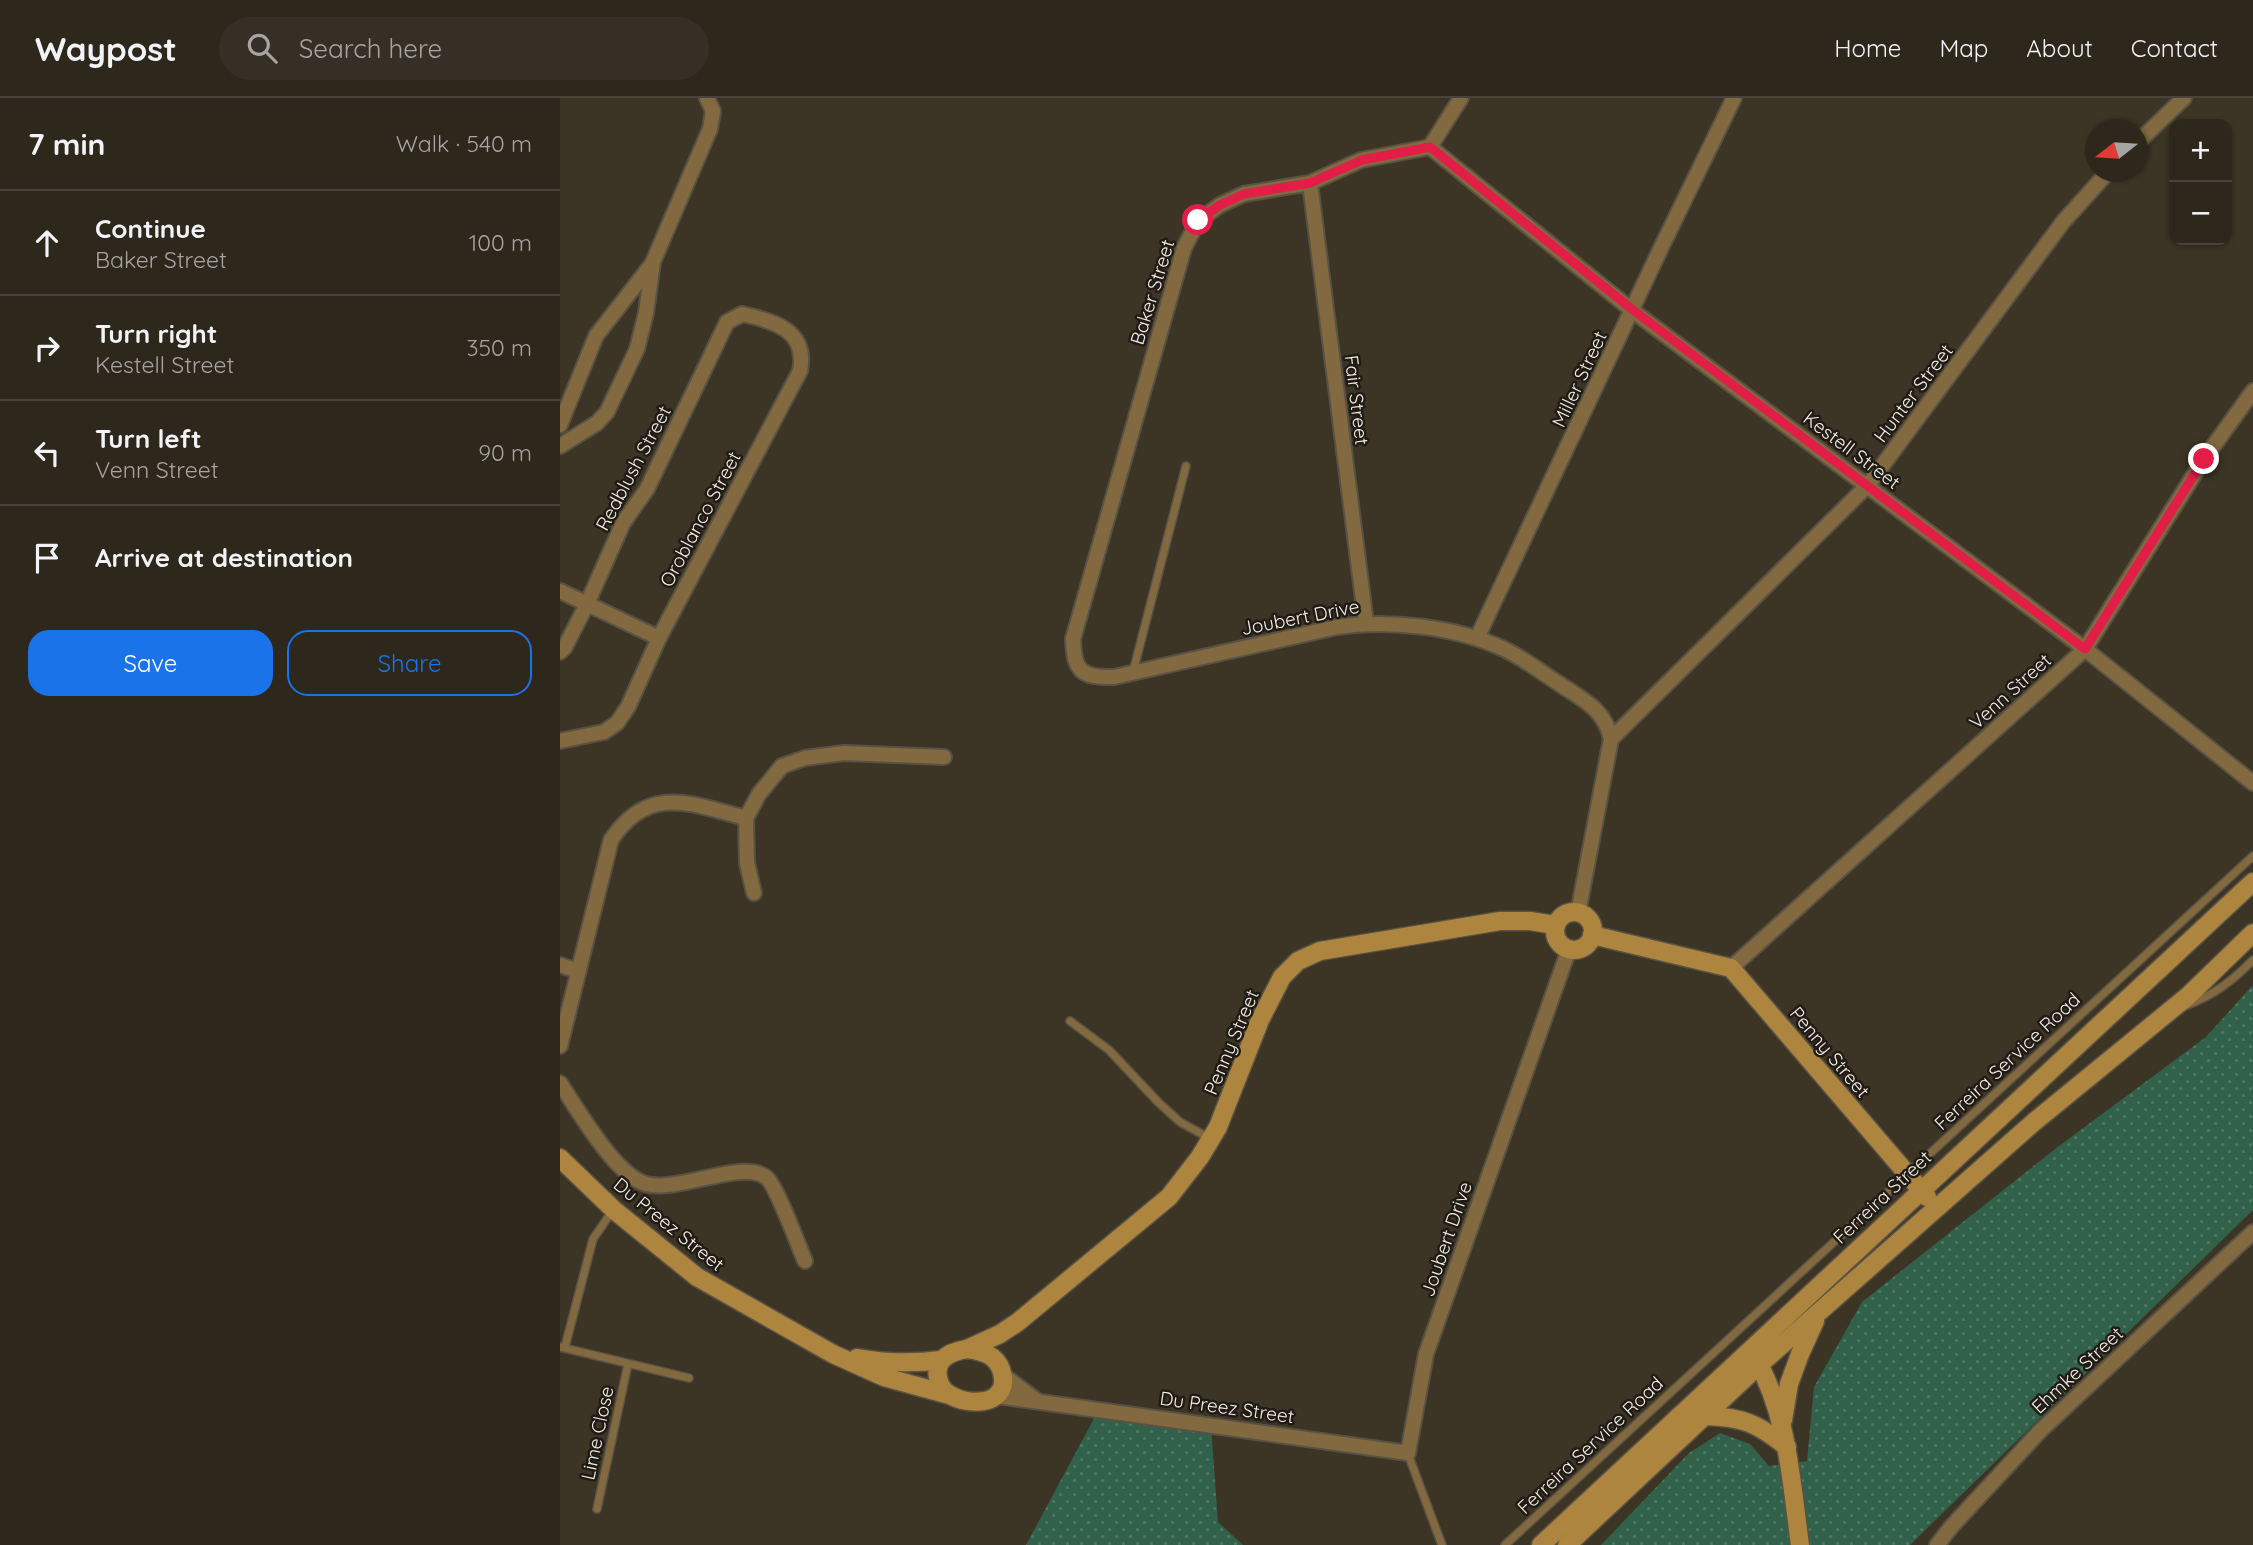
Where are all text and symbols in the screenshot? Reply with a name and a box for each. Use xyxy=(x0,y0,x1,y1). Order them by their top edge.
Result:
search box xyxy=(219,17,709,80)
text: Waypost xyxy=(35,28,177,69)
icon: search xyxy=(243,29,281,67)
text: Search here xyxy=(299,32,442,65)
text: Home xyxy=(1834,33,1901,63)
text: Map xyxy=(1939,33,1988,63)
text: About xyxy=(2026,33,2093,63)
text: Contact xyxy=(2131,33,2218,63)
north arrow xyxy=(2085,119,2148,182)
map controls xyxy=(2169,119,2232,245)
button: + xyxy=(2169,119,2232,182)
text: 7 min xyxy=(28,125,106,163)
text: Walk · 540 m xyxy=(396,129,532,158)
button: − xyxy=(2169,182,2232,245)
route start xyxy=(1182,204,1213,235)
text: Continue xyxy=(95,212,206,245)
icon: ahead xyxy=(28,224,66,262)
text: 100 m xyxy=(469,228,532,257)
street label: Baker Street xyxy=(1125,236,1179,348)
text: Baker Street xyxy=(95,245,227,274)
text: Turn right xyxy=(95,317,217,350)
street label: Miller Street xyxy=(1546,327,1612,431)
icon: right xyxy=(28,329,66,367)
text: 350 m xyxy=(466,333,532,362)
street label: Hunter Street xyxy=(1868,339,1958,447)
text: Kestell Street xyxy=(95,350,234,379)
street label: Fair Street xyxy=(1340,354,1374,446)
street label: Redblush Street xyxy=(590,401,676,535)
street label: Kestell Street xyxy=(1799,406,1905,494)
text: Turn left xyxy=(95,422,202,455)
icon: left xyxy=(28,434,66,472)
text: 90 m xyxy=(478,438,532,467)
route end xyxy=(2188,443,2219,474)
street label: Oroblanco Street xyxy=(654,447,746,591)
text: Venn Street xyxy=(95,455,219,484)
icon: arrive xyxy=(28,539,66,577)
text: Arrive at destination xyxy=(95,541,353,574)
street label: Joubert Drive xyxy=(1239,594,1361,640)
button: Save xyxy=(28,630,273,696)
button: Share xyxy=(287,630,532,696)
street label: Venn Street xyxy=(1964,648,2056,734)
street label: Penny Street xyxy=(1198,986,1264,1098)
street label: Ferreira Service Road xyxy=(1929,987,2085,1135)
street label: Penny Street xyxy=(1785,1002,1875,1102)
street label: Ferreira Street xyxy=(1828,1145,1936,1249)
street label: Du Preez Street xyxy=(609,1172,729,1276)
street label: Joubert Drive xyxy=(1415,1178,1477,1300)
street label: Ehmke Street xyxy=(2026,1321,2128,1419)
street label: Ferreira Service Road xyxy=(1512,1371,1668,1519)
street label: Lime Close xyxy=(575,1384,619,1482)
street label: Du Preez Street xyxy=(1158,1386,1296,1428)

